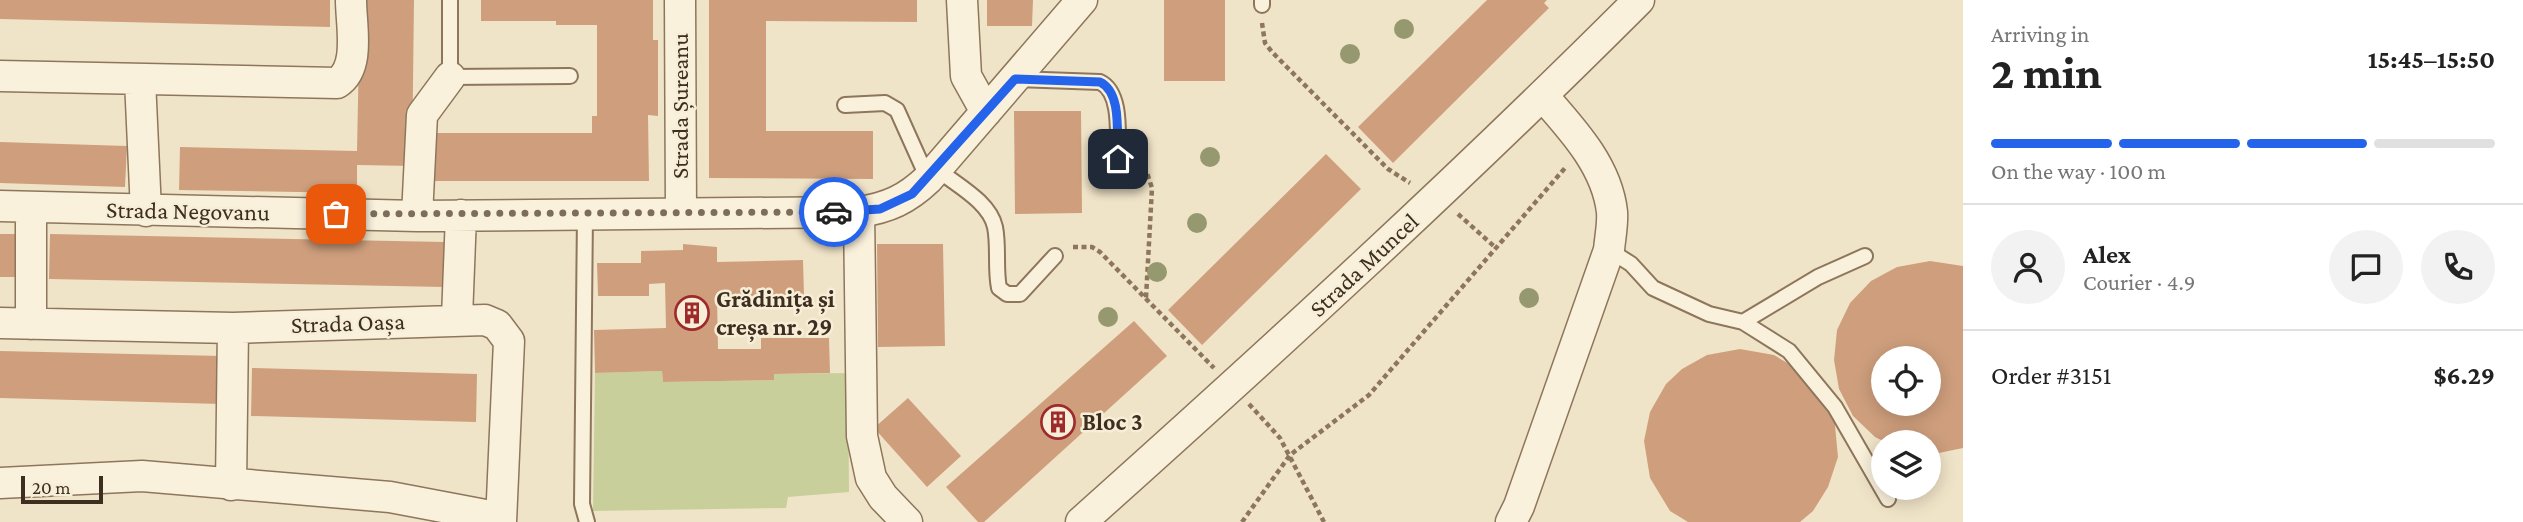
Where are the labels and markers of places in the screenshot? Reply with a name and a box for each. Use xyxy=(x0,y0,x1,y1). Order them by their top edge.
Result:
pin xyxy=(1088,129,1148,189)
pin xyxy=(306,184,366,244)
place label: Grădinița și creșa nr. 29 xyxy=(716,285,835,343)
building icon: Grădinița și creșa nr. 29 xyxy=(673,294,711,332)
building icon: Bloc 3 xyxy=(1039,403,1077,441)
place label: Bloc 3 xyxy=(1082,408,1143,435)

